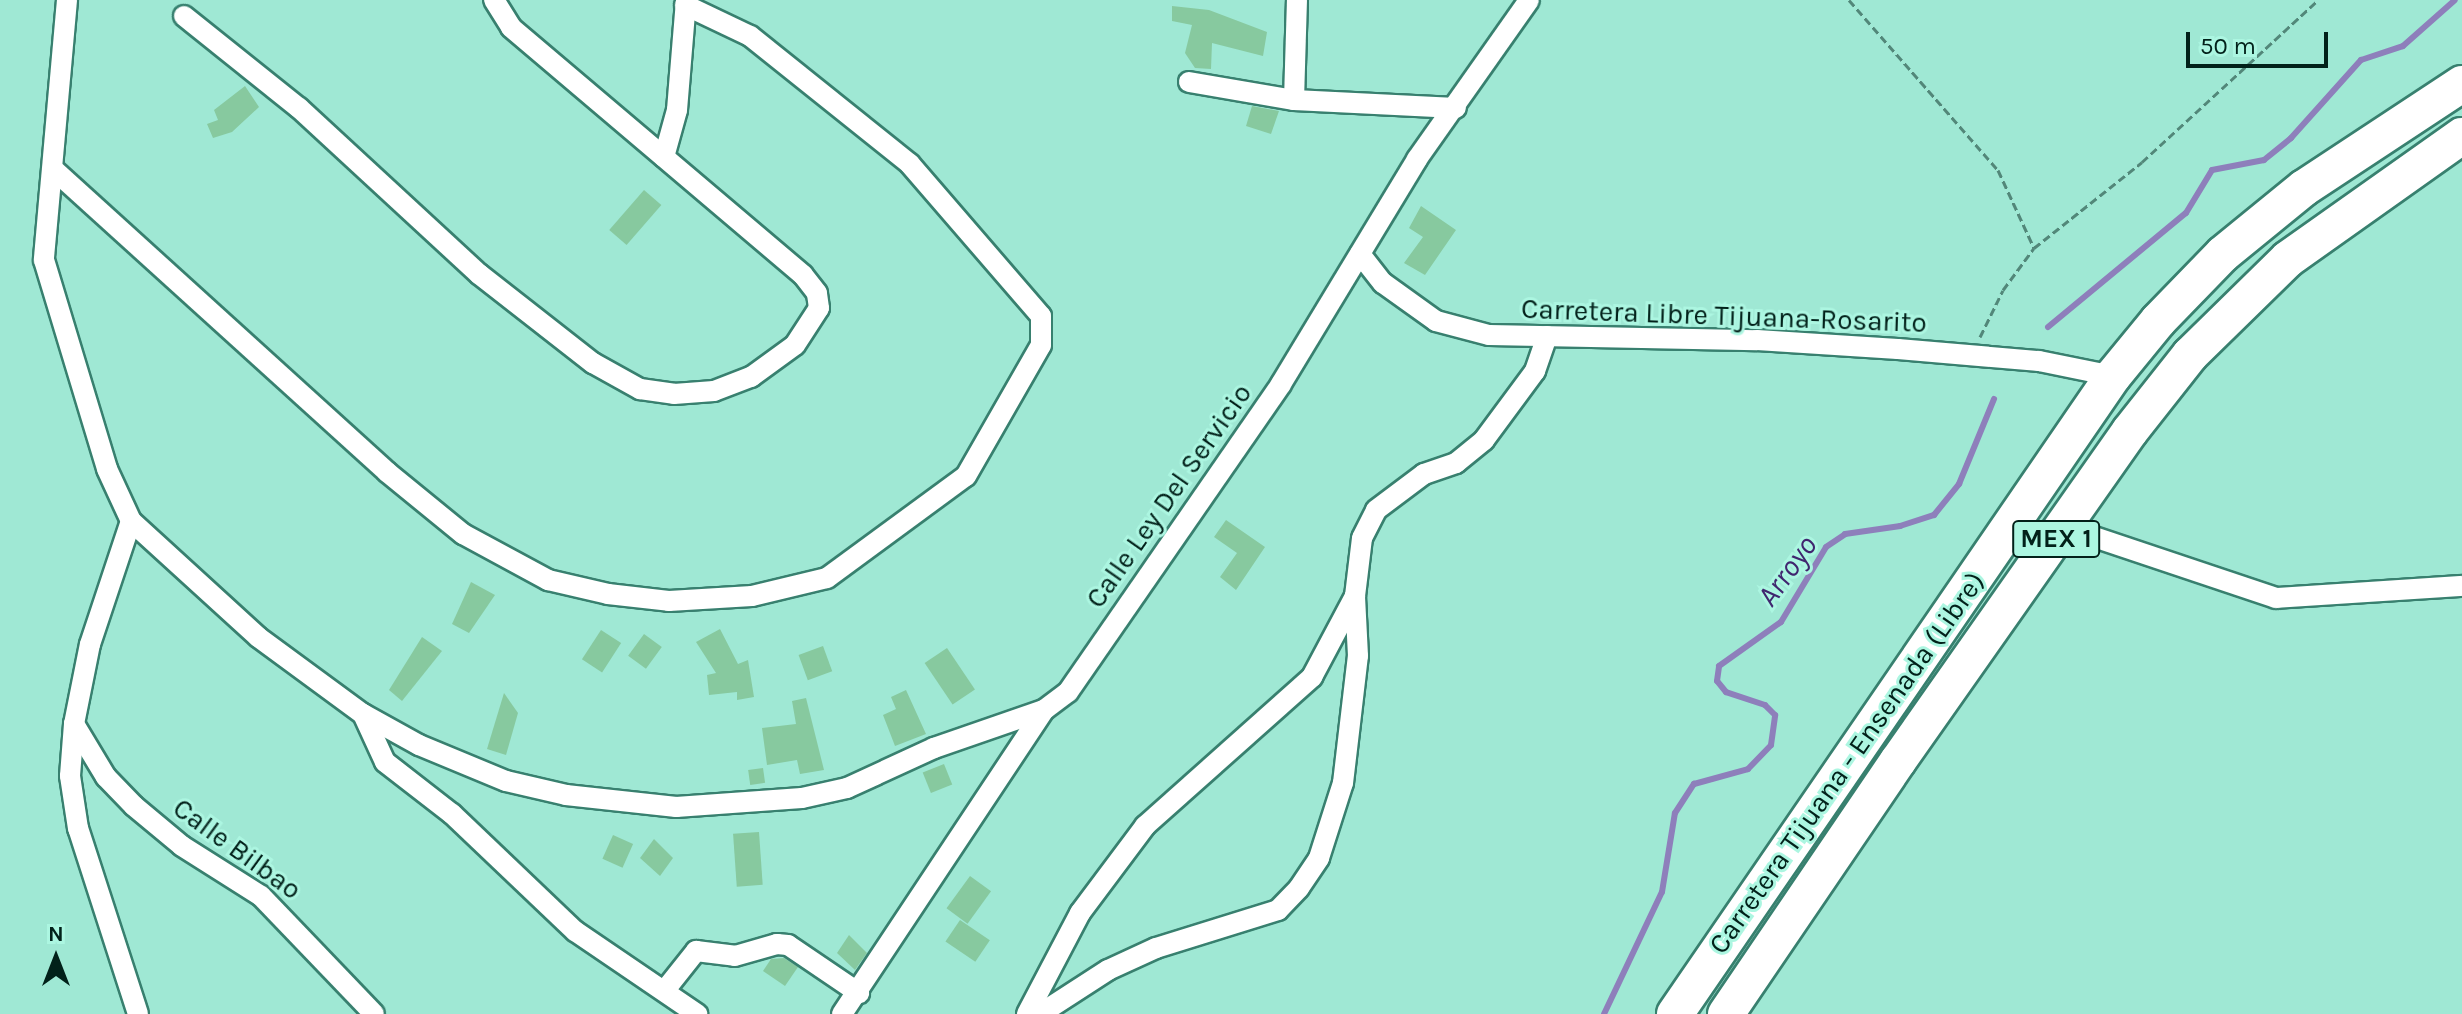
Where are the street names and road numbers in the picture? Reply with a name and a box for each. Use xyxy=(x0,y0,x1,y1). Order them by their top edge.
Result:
street label: Carretera Libre Tijuana-Rosarito xyxy=(1521,292,1927,340)
street label: Calle Ley Del Servicio xyxy=(1079,378,1259,614)
road number: MEX 1 xyxy=(2012,517,2100,561)
street label: Carretera Tijuana - Ensenada (Libre) xyxy=(1702,566,1992,960)
street label: Calle Bilbao xyxy=(166,791,308,907)

